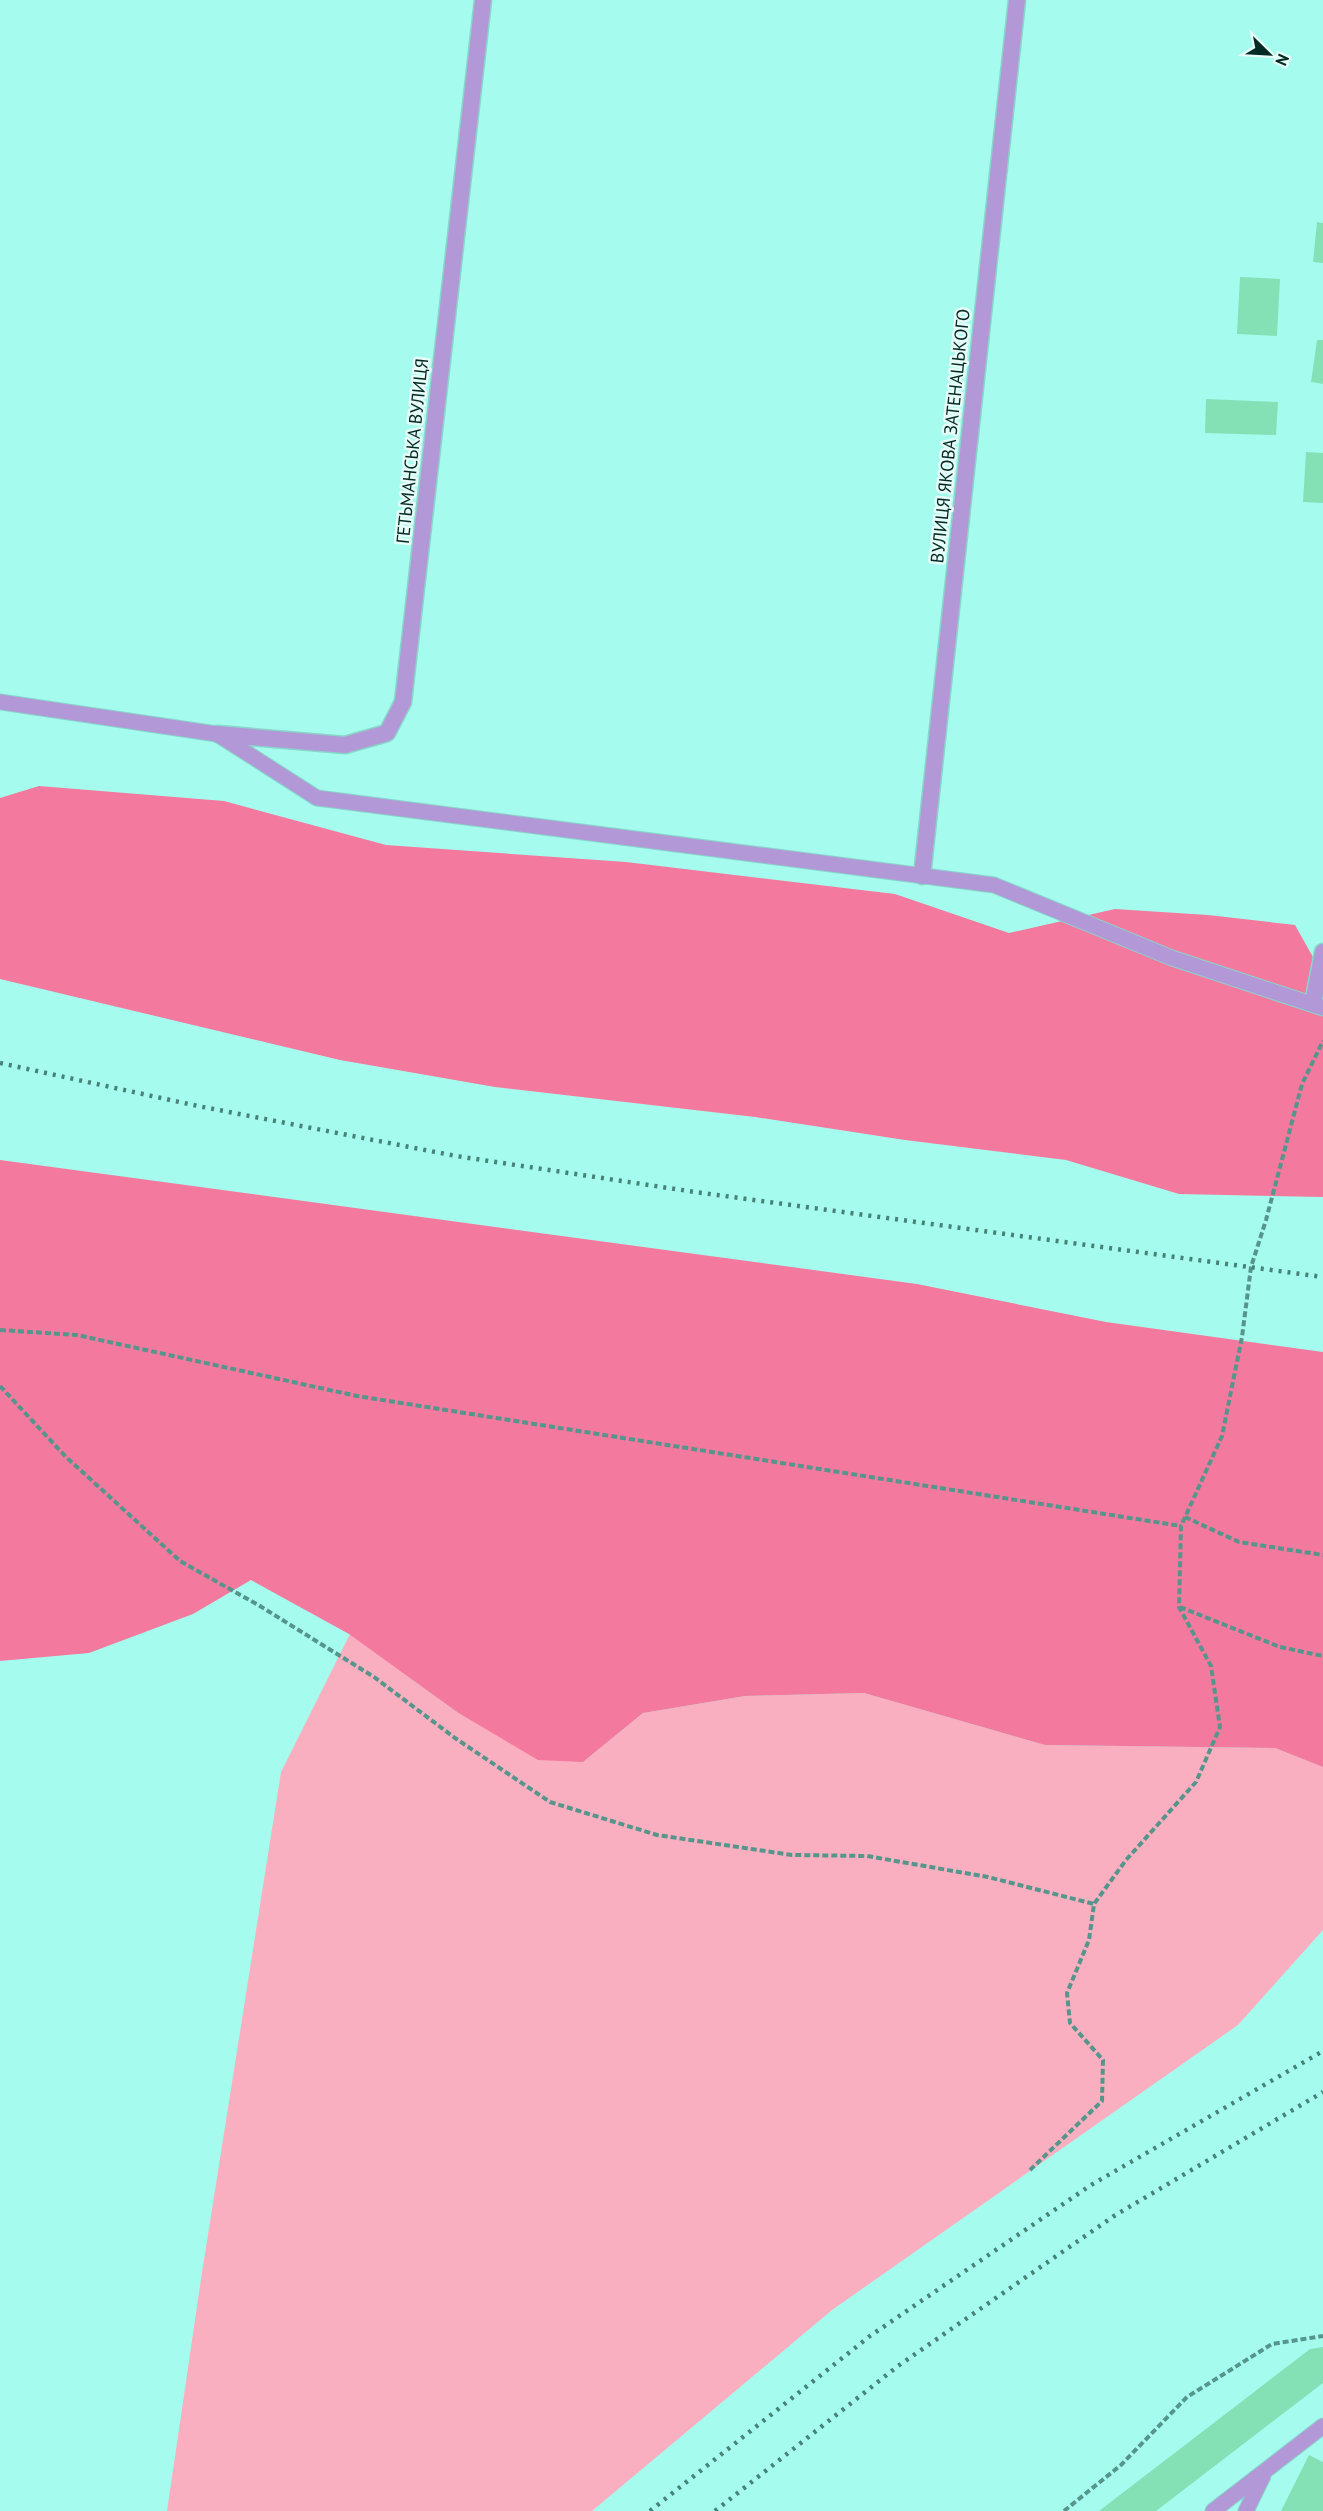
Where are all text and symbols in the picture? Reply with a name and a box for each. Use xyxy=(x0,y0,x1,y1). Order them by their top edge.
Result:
north arrow xyxy=(1239,24,1299,84)
text: N xyxy=(1271,51,1294,69)
street label: ВУЛИЦЯ ЯКОВА ЗАТЕНАЦЬКОГО xyxy=(925,308,975,564)
street label: ГЕТЬМАНСЬКА ВУЛИЦЯ xyxy=(391,357,433,545)

